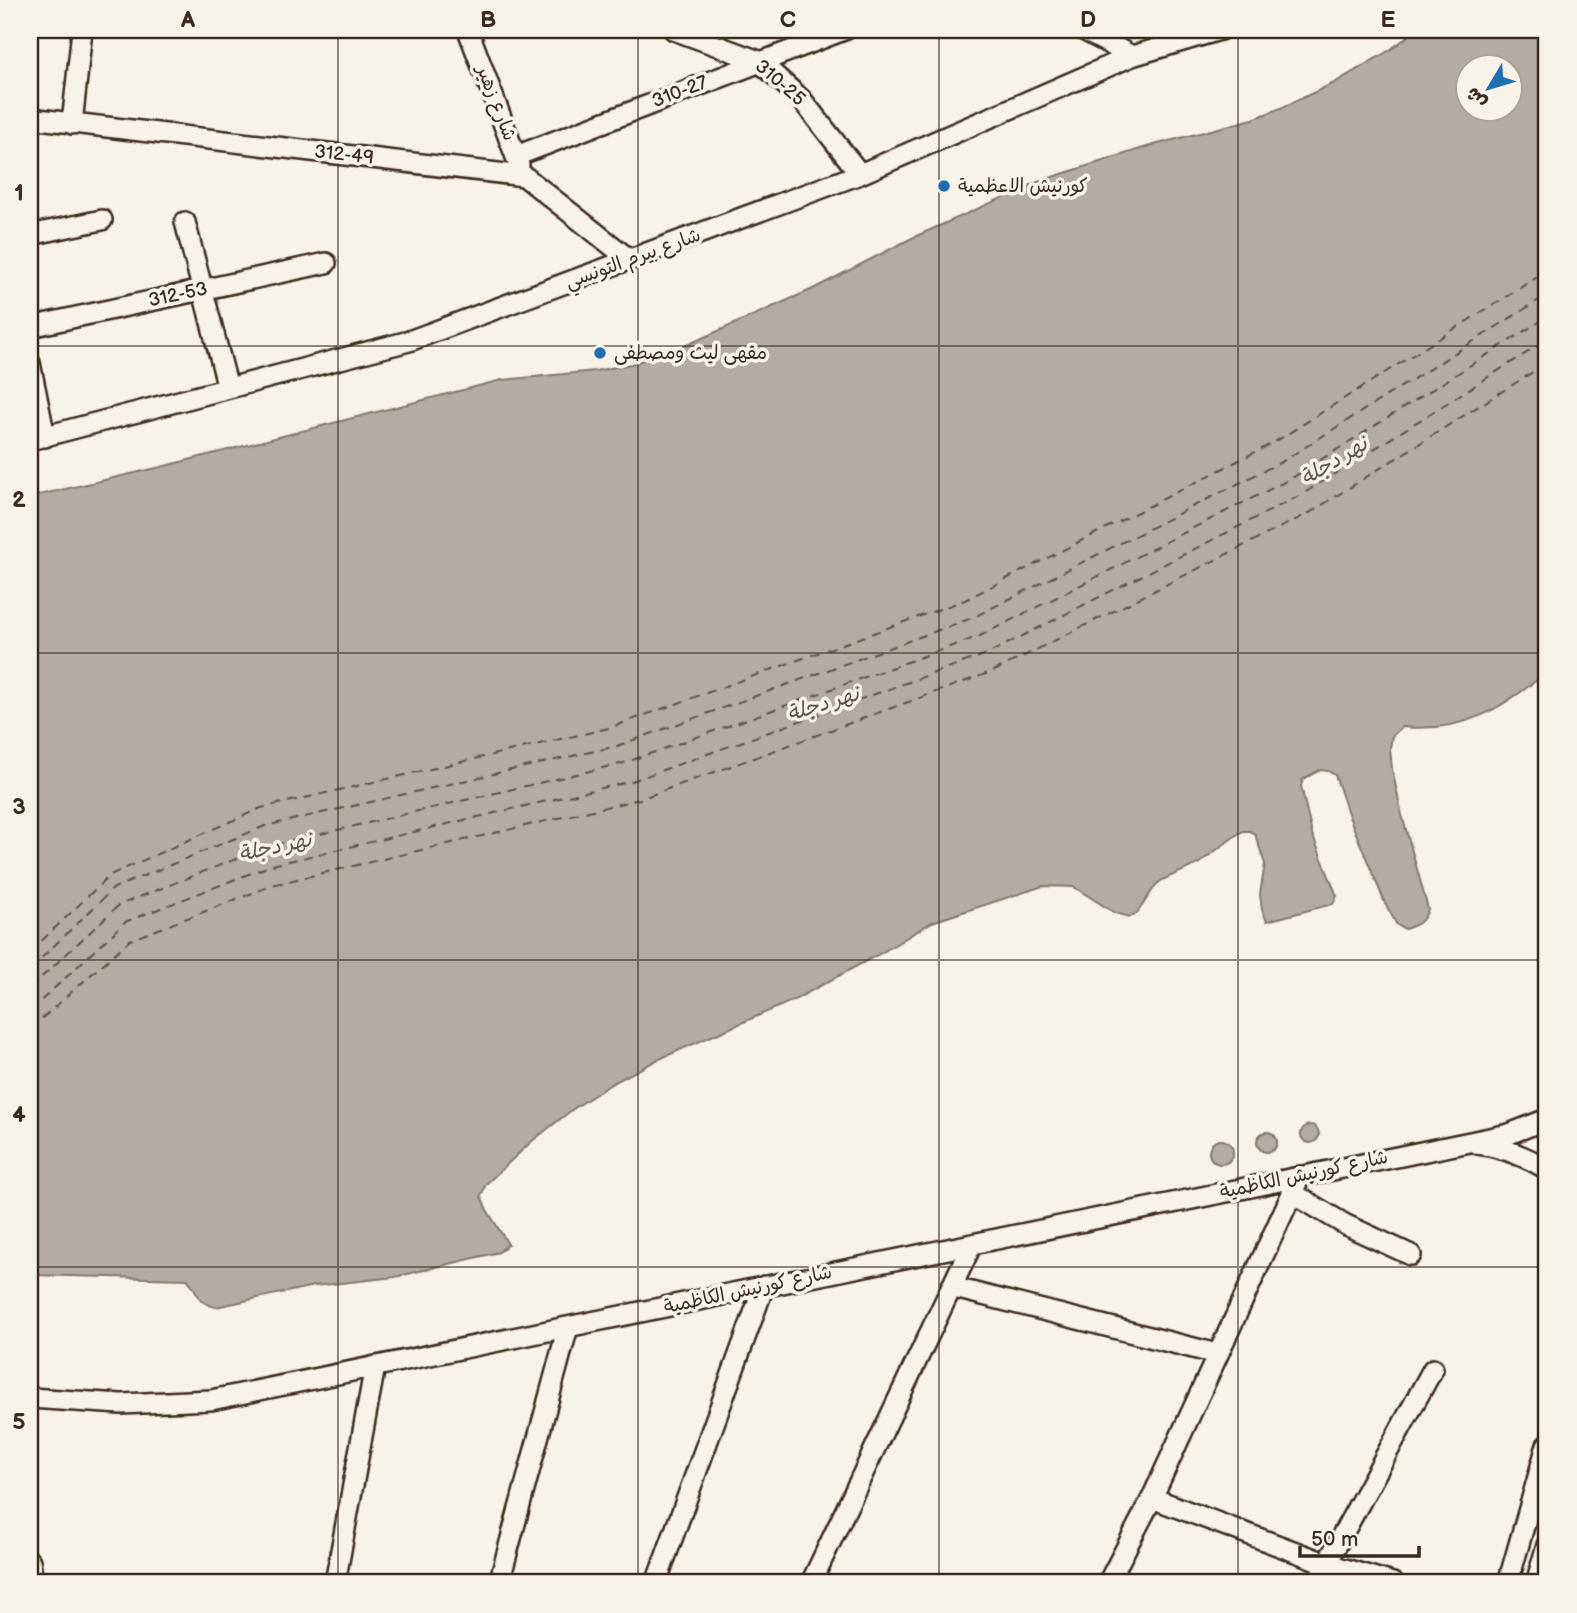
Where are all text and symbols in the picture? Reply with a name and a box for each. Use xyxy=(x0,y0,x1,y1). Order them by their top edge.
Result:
text: A xyxy=(180,6,196,34)
text: B xyxy=(480,6,496,34)
text: C xyxy=(780,6,796,34)
text: D xyxy=(1080,6,1096,34)
text: E xyxy=(1381,6,1396,34)
north arrow xyxy=(1454,52,1524,122)
street label: 310-25 xyxy=(750,55,810,111)
street label: شارع زهير xyxy=(469,60,521,145)
street label: 310-27 xyxy=(649,71,712,113)
text: ش xyxy=(1461,82,1492,113)
street label: 312-49 xyxy=(313,140,375,170)
place label: كورنيش الاعظمية xyxy=(958,175,1088,198)
marker: كورنيش الاعظمية xyxy=(936,178,952,194)
text: 1 xyxy=(14,179,24,207)
street label: شارع بيرم التونسي xyxy=(562,224,705,298)
street label: 312-53 xyxy=(146,278,210,312)
place label: مقهى ليث ومصطفى xyxy=(614,342,767,365)
marker: مقهى ليث ومصطفى xyxy=(592,345,608,361)
water label: نهر دجلة xyxy=(1296,430,1374,491)
text: 2 xyxy=(12,486,26,514)
water label: نهر دجلة xyxy=(784,681,864,727)
text: 3 xyxy=(12,793,26,821)
water label: نهر دجلة xyxy=(236,827,316,867)
text: 4 xyxy=(12,1101,26,1129)
street label: شارع كورنيش الكاظمية xyxy=(1218,1146,1390,1205)
street label: شارع كورنيش الكاظمية xyxy=(662,1261,834,1320)
text: 5 xyxy=(12,1408,26,1436)
scale bar xyxy=(1300,1515,1420,1559)
text: 50 m xyxy=(1311,1527,1358,1552)

